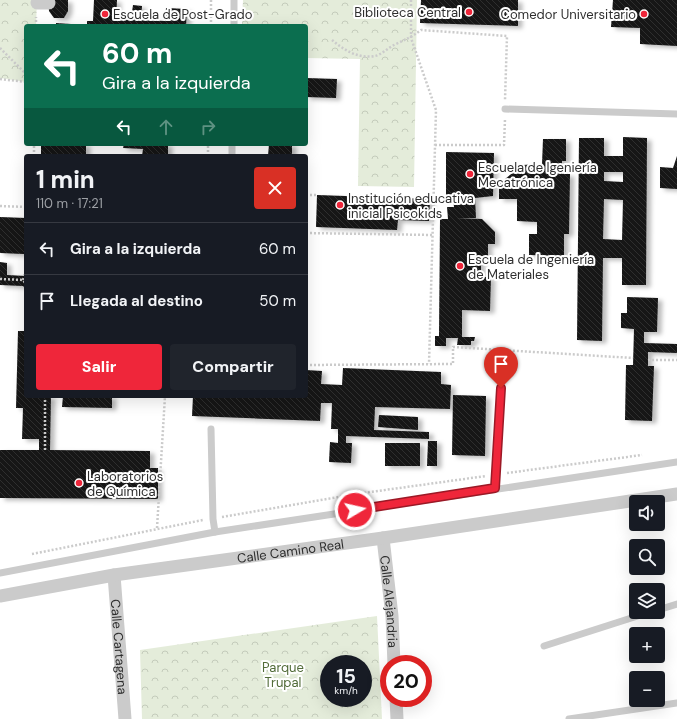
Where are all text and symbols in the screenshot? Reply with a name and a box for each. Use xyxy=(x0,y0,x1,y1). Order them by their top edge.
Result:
place label: Biblioteca Central xyxy=(354,4,461,21)
place label: Escuela de Post-Grado xyxy=(113,6,253,23)
place label: Comedor Universitario xyxy=(501,6,636,23)
marker: Biblioteca Central xyxy=(464,7,474,17)
marker: Escuela de Post-Grado xyxy=(100,9,110,19)
marker: Comedor Universitario xyxy=(639,9,649,19)
text: 60 m xyxy=(102,35,172,72)
icon: left xyxy=(36,40,88,92)
text: Gira a la izquierda xyxy=(102,71,250,95)
icon: left xyxy=(113,116,135,138)
icon: ahead xyxy=(155,116,177,138)
icon: right xyxy=(197,116,219,138)
place label: Escuela de Igeniería Mecatrónica xyxy=(478,159,597,191)
text: 1 min xyxy=(36,164,95,195)
button: close xyxy=(254,167,296,209)
marker: Escuela de Igeniería Mecatrónica xyxy=(465,169,475,179)
place label: Institución educativa inicial Psicokids xyxy=(348,190,474,222)
text: 110 m · 17:21 xyxy=(36,195,103,212)
marker: Institución educativa inicial Psicokids xyxy=(335,200,345,210)
icon: left xyxy=(36,238,58,260)
text: Gira a la izquierda xyxy=(70,239,201,259)
text: 60 m xyxy=(259,239,296,259)
place label: Escuela de Ingeniería de Materiales xyxy=(468,251,594,283)
marker: Escuela de Ingeniería de Materiales xyxy=(455,261,465,271)
icon: arrive xyxy=(36,290,58,312)
text: Llegada al destino xyxy=(70,291,203,311)
text: 50 m xyxy=(259,291,296,311)
button: Salir xyxy=(36,344,162,390)
button: Compartir xyxy=(170,344,296,390)
pin xyxy=(484,347,518,388)
icon: arrive xyxy=(490,353,512,375)
place label: Laboratorios de Química xyxy=(87,468,163,500)
marker: Laboratorios de Química xyxy=(74,478,84,488)
position arrow xyxy=(334,489,376,531)
map controls xyxy=(629,495,665,707)
button: sound xyxy=(629,495,665,531)
street label: Calle Camino Real xyxy=(236,535,345,566)
button: search xyxy=(629,539,665,575)
street label: Calle Alejandria xyxy=(377,554,402,648)
button: layers xyxy=(629,583,665,619)
street label: Calle Cartagena xyxy=(107,599,132,695)
button: + xyxy=(629,627,665,663)
speed limit sign: 20 xyxy=(380,655,432,707)
park label: Parque Trupal xyxy=(262,659,304,691)
text: 15 xyxy=(336,663,356,689)
button: − xyxy=(629,671,665,707)
text: km/h xyxy=(334,684,358,697)

